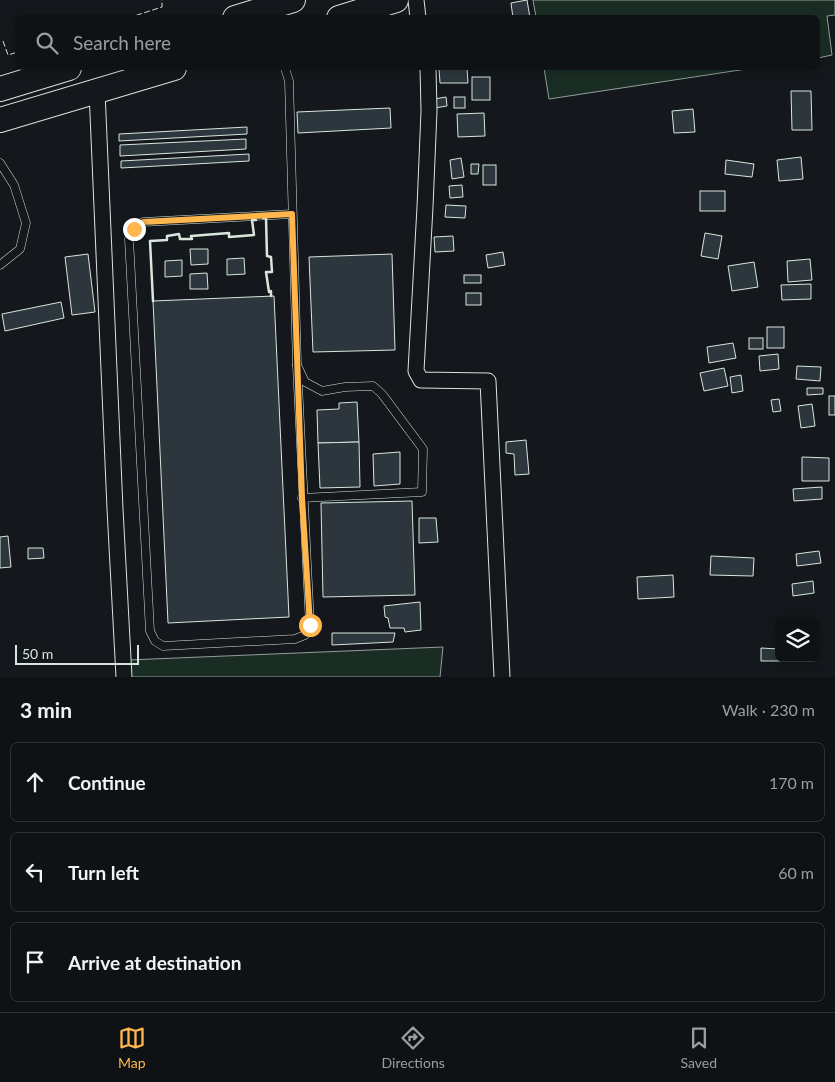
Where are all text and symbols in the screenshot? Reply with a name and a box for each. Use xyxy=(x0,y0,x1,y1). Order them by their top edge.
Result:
search box xyxy=(15,15,820,70)
icon: search xyxy=(33,29,61,57)
text: Search here xyxy=(73,31,171,54)
route end xyxy=(123,218,146,241)
route start xyxy=(299,614,322,637)
map controls xyxy=(775,617,820,662)
button: layers xyxy=(775,617,820,662)
scale bar xyxy=(15,642,139,665)
text: 50 m xyxy=(22,645,53,662)
text: 3 min xyxy=(20,697,72,722)
text: Walk · 230 m xyxy=(722,700,815,719)
icon: ahead xyxy=(21,768,49,796)
text: Continue xyxy=(68,771,146,794)
text: 170 m xyxy=(769,773,814,792)
icon: left xyxy=(21,858,49,886)
text: Turn left xyxy=(68,861,139,884)
text: 60 m xyxy=(778,863,814,882)
icon: arrive xyxy=(21,948,49,976)
text: Arrive at destination xyxy=(68,951,241,974)
tab: Map xyxy=(118,1024,146,1071)
tab: Directions xyxy=(382,1024,445,1071)
tab: Saved xyxy=(681,1024,717,1071)

